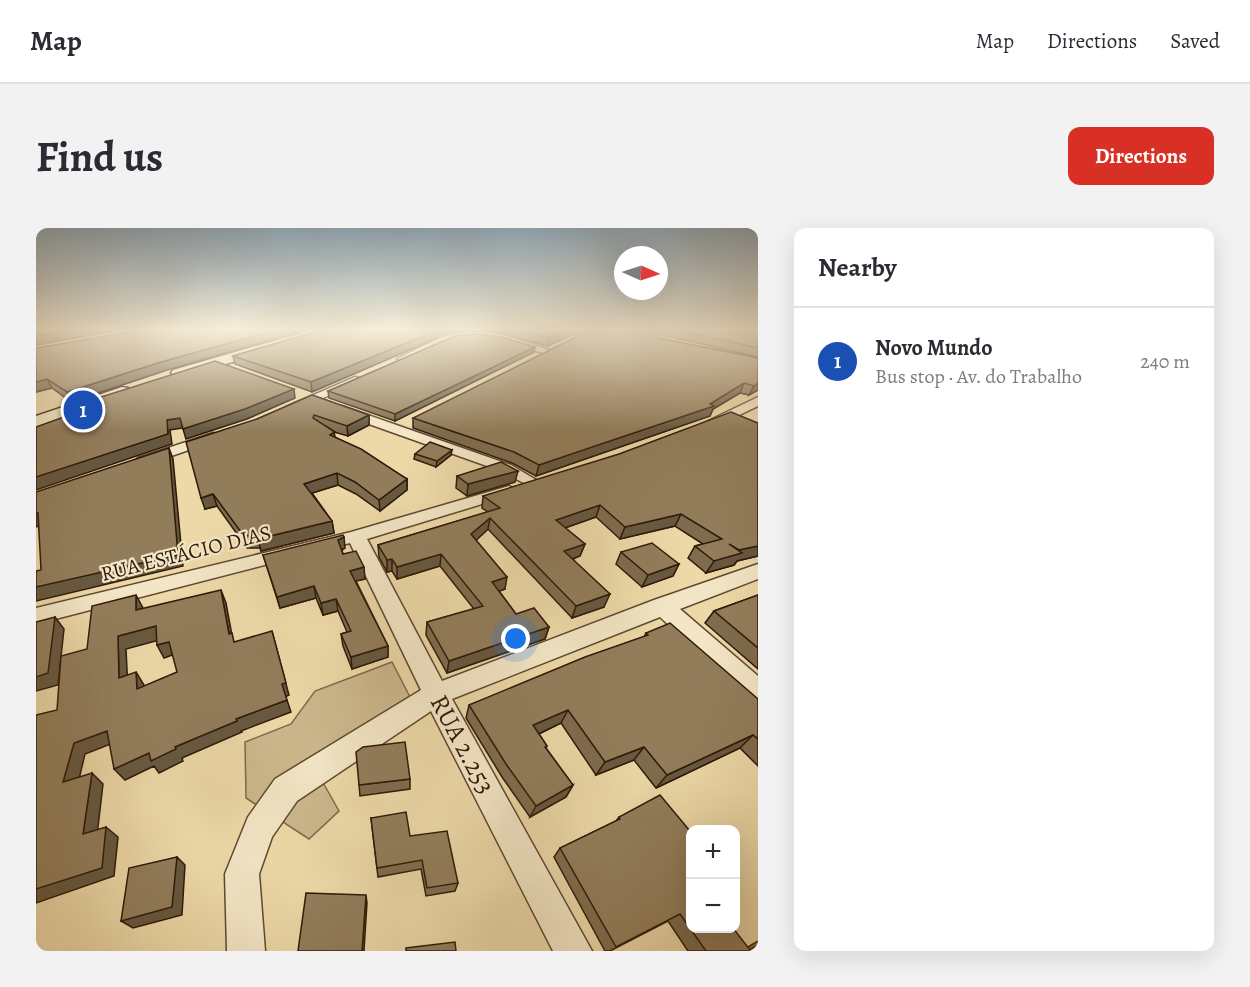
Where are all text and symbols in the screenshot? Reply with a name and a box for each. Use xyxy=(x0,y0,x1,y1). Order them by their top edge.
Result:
text: Map xyxy=(30,22,82,60)
text: Map xyxy=(976,27,1014,55)
text: Directions xyxy=(1047,27,1137,55)
text: Saved xyxy=(1170,27,1220,55)
button: Directions xyxy=(1068,127,1214,185)
text: Find us xyxy=(36,128,163,185)
north arrow xyxy=(614,246,668,300)
text: Nearby xyxy=(818,250,897,285)
text: Novo Mundo xyxy=(875,333,992,363)
text: 1 xyxy=(834,348,841,375)
text: 240 m xyxy=(1140,348,1190,375)
text: Bus stop · Av. do Trabalho xyxy=(875,363,1082,390)
pin: 1 xyxy=(64,388,102,432)
street label: RUA ESTÁCIO DIAS xyxy=(98,518,274,588)
your location xyxy=(501,624,530,653)
street label: RUA 2.253 xyxy=(422,688,503,800)
map controls xyxy=(686,825,740,933)
button: + xyxy=(686,825,740,879)
button: − xyxy=(686,879,740,933)

